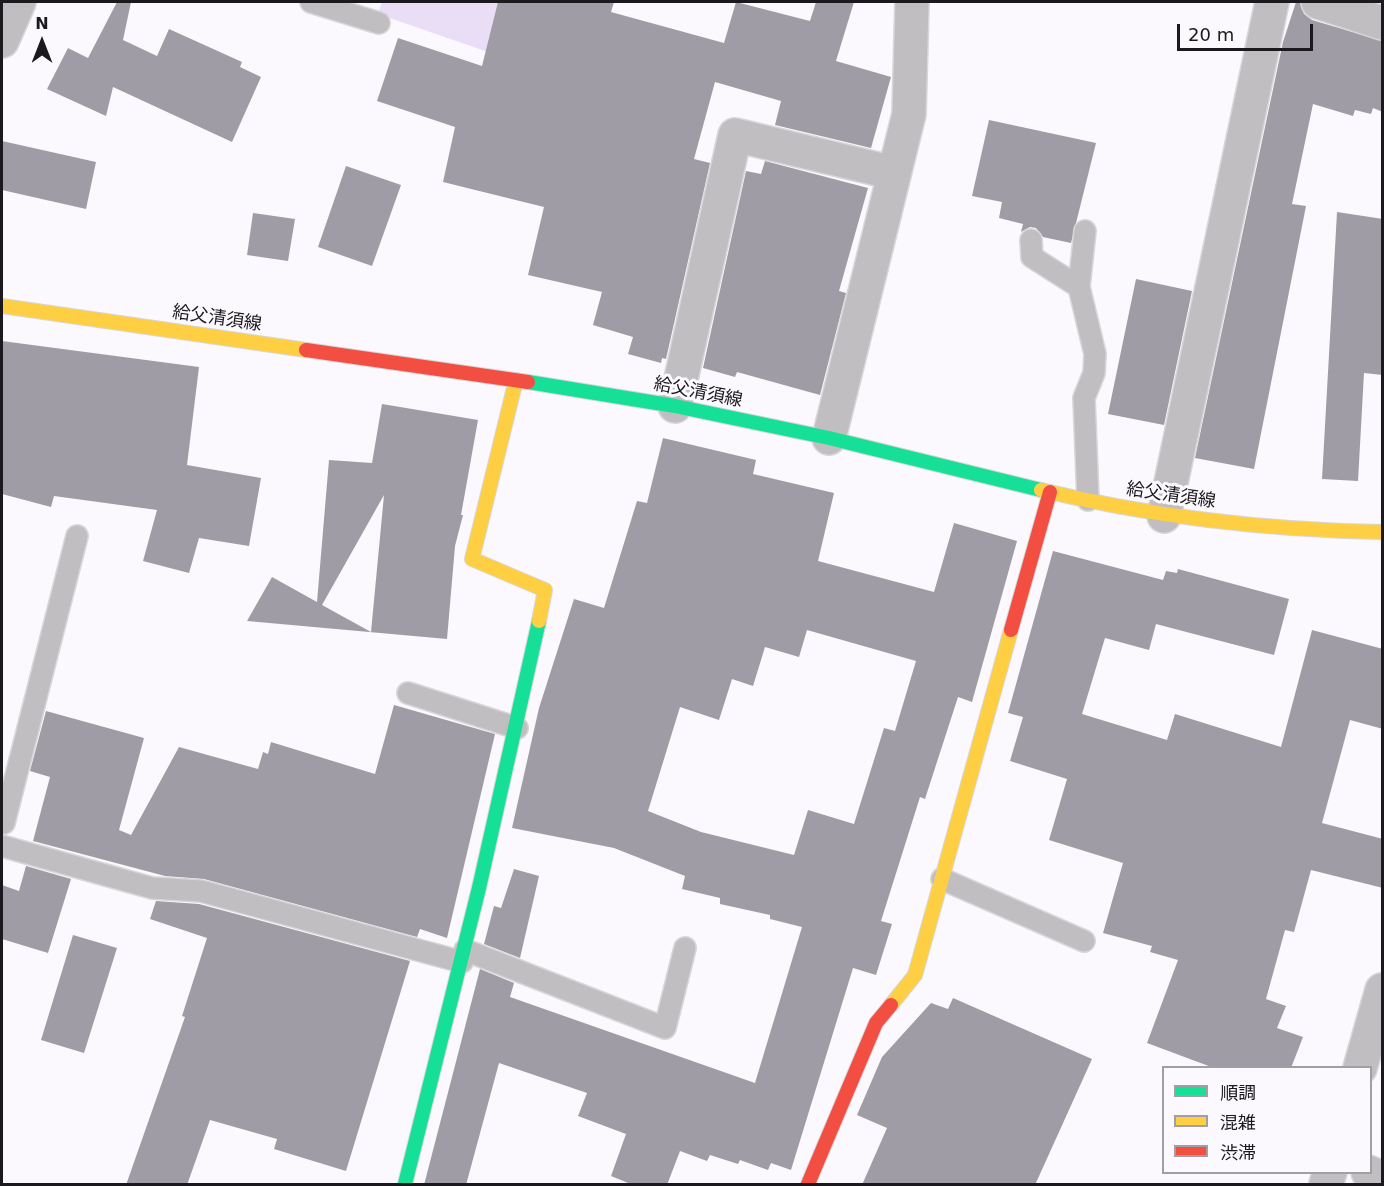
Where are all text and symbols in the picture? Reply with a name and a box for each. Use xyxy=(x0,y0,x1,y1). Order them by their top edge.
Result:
north arrow xyxy=(12,12,72,72)
scale bar xyxy=(1180,12,1316,50)
text: N xyxy=(35,14,49,33)
text: 20 m xyxy=(1188,24,1234,45)
street label: 給父清須線 xyxy=(171,302,263,336)
street label: 給父清須線 xyxy=(652,374,744,412)
street label: 給父清須線 xyxy=(1125,479,1217,513)
legend xyxy=(1162,1066,1372,1174)
text: 順調 xyxy=(1220,1082,1256,1103)
text: 混雑 xyxy=(1220,1112,1256,1133)
text: 渋滞 xyxy=(1220,1142,1256,1163)

